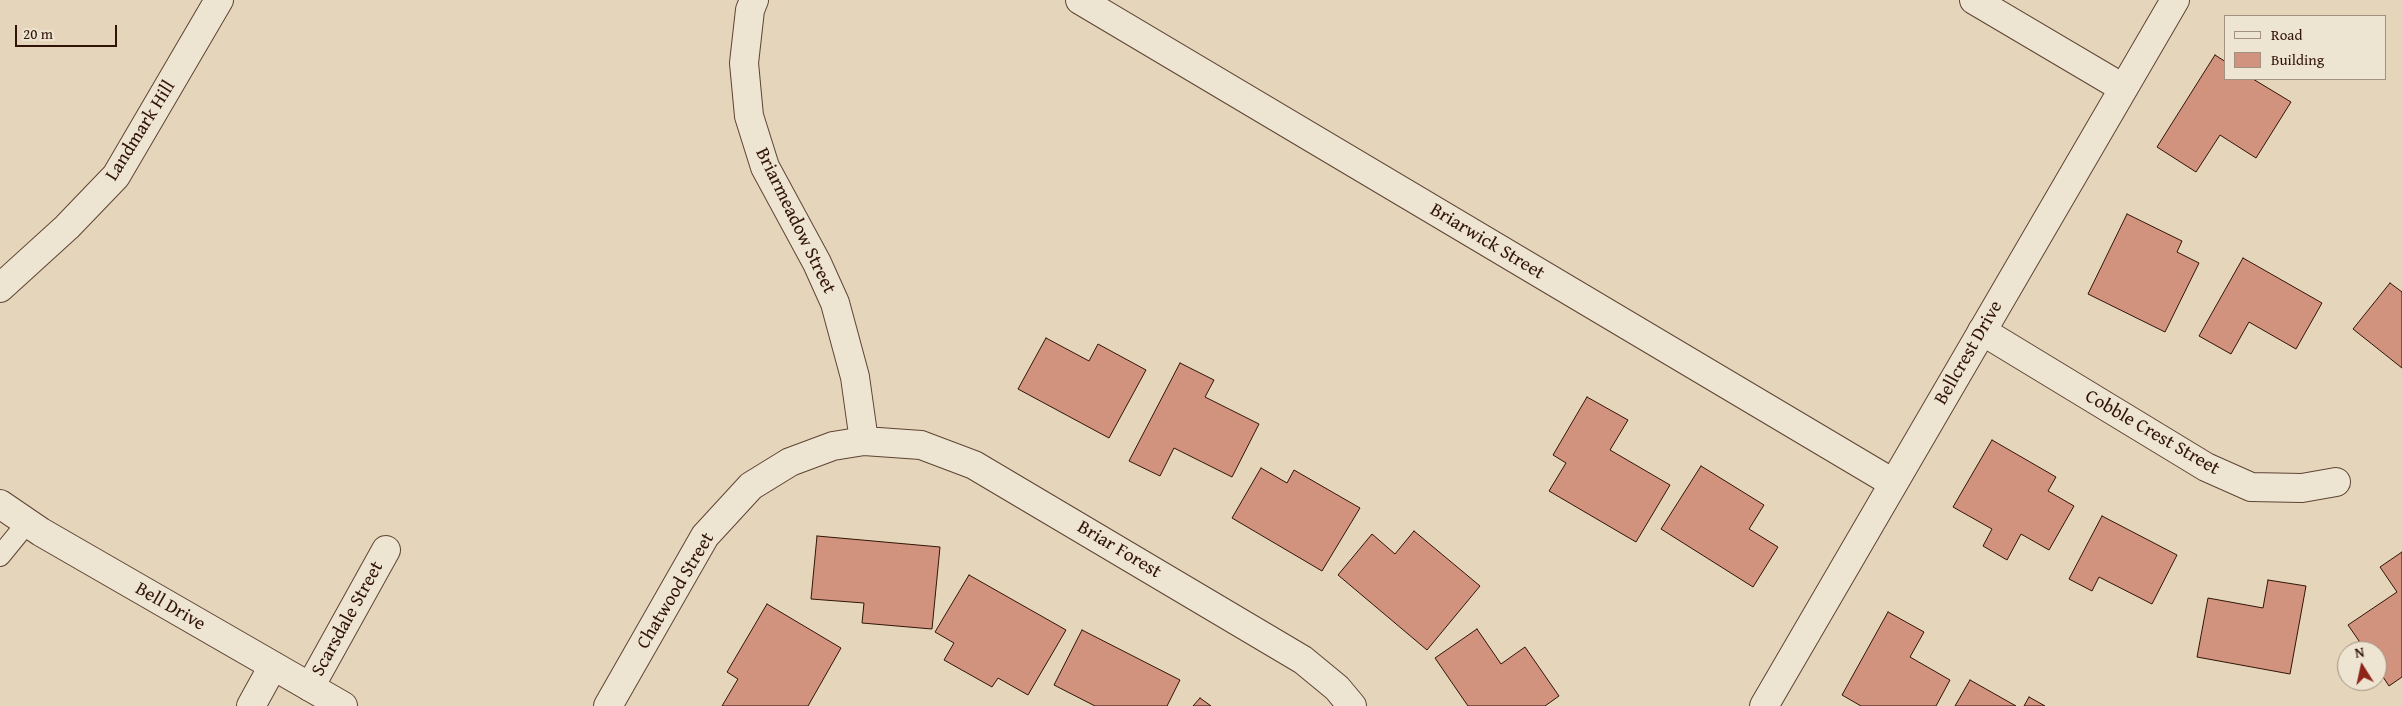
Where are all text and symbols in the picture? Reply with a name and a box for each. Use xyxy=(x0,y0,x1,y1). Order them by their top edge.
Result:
scale bar xyxy=(18,15,120,47)
legend xyxy=(2224,15,2387,80)
text: 20 m xyxy=(23,23,53,44)
text: Road xyxy=(2271,24,2302,45)
text: Building xyxy=(2271,49,2324,70)
street label: Landmark Hill xyxy=(101,77,181,185)
street label: Briarmeadow Street xyxy=(750,144,840,298)
street label: Briarwick Street xyxy=(1426,199,1548,285)
street label: Bellcrest Drive xyxy=(1930,297,2008,409)
street label: Cobble Crest Street xyxy=(2081,385,2223,481)
street label: Briar Forest xyxy=(1073,516,1165,584)
street label: Chatwood Street xyxy=(632,529,720,653)
street label: Scarsdale Street xyxy=(307,558,389,680)
street label: Bell Drive xyxy=(131,578,209,636)
north arrow xyxy=(2337,641,2387,691)
text: N xyxy=(2353,642,2366,663)

